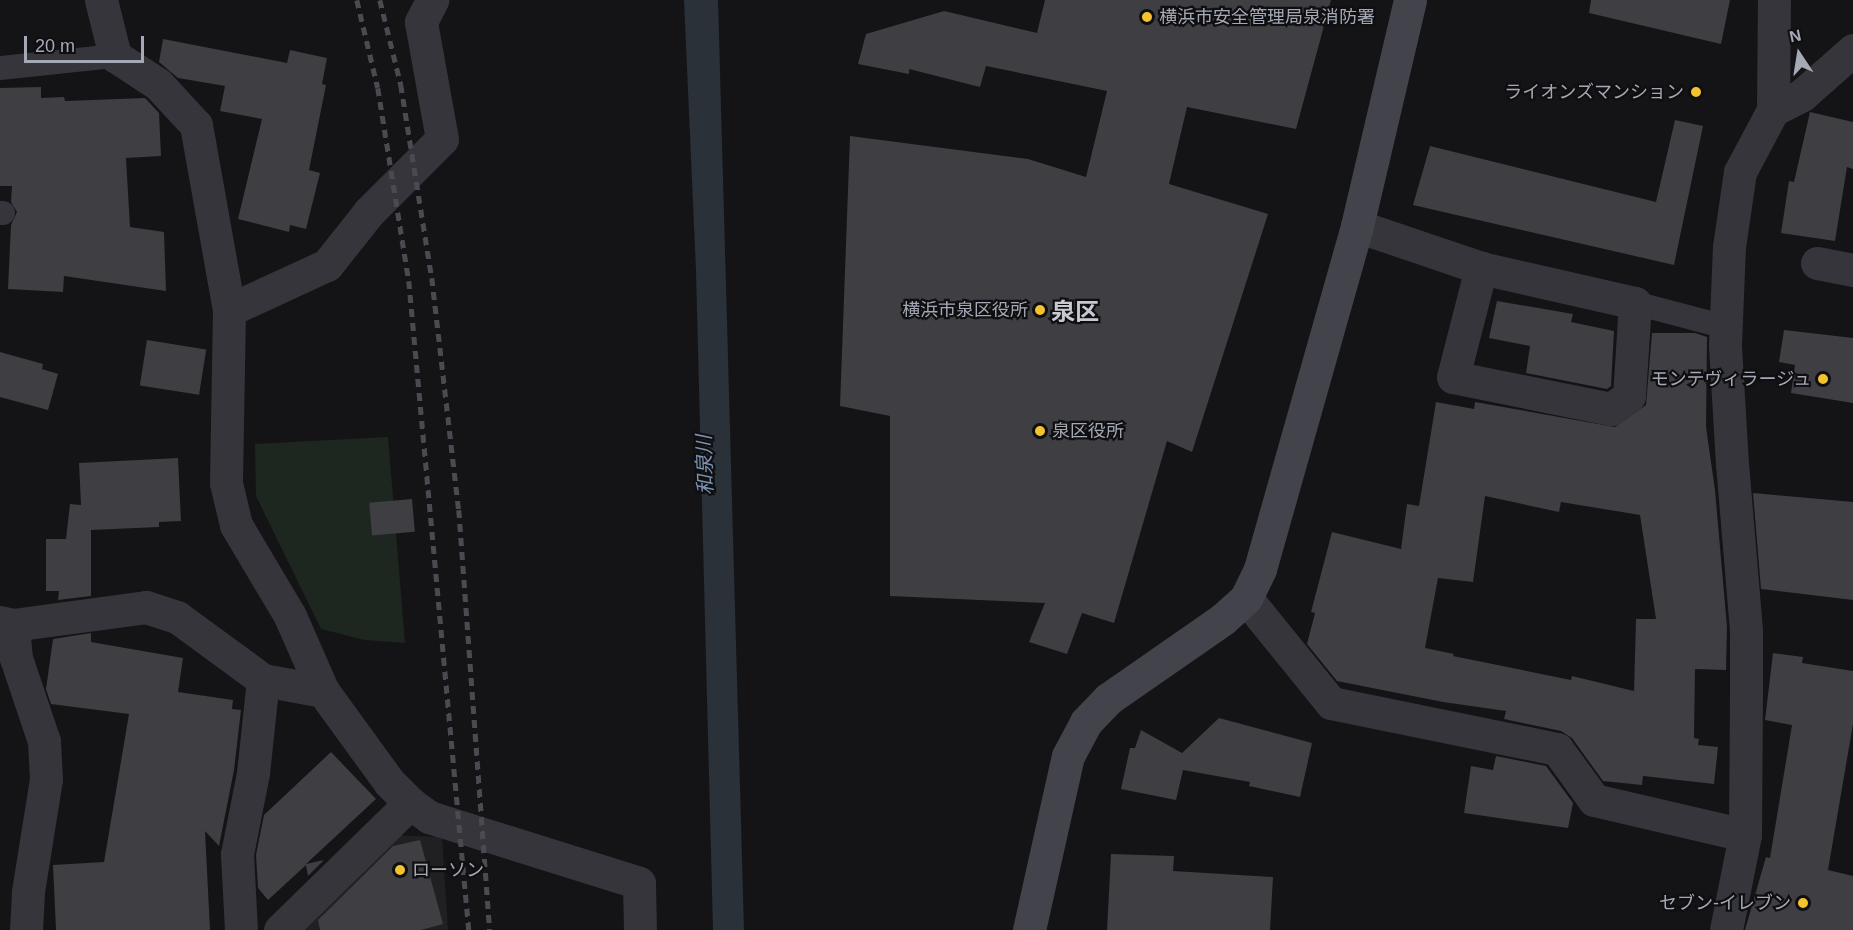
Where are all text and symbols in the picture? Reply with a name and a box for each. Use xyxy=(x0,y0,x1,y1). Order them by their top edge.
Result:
place label: 横浜市安全管理局泉消防署 xyxy=(1159,6,1375,28)
marker: 横浜市安全管理局泉消防署 xyxy=(1140,10,1154,24)
scale bar xyxy=(27,24,147,62)
north arrow xyxy=(1769,24,1829,84)
text: N xyxy=(1788,26,1803,45)
text: 20 m xyxy=(35,36,75,56)
place label: ライオンズマンション xyxy=(1504,81,1684,103)
marker: ライオンズマンション xyxy=(1689,85,1703,99)
district label: 泉区 xyxy=(1051,298,1099,326)
place label: 横浜市泉区役所 xyxy=(902,299,1028,321)
marker: 横浜市泉区役所 xyxy=(1033,303,1047,317)
place label: モンテヴィラージュ xyxy=(1649,368,1811,390)
marker: モンテヴィラージュ xyxy=(1816,372,1830,386)
place label: 泉区役所 xyxy=(1052,420,1124,442)
marker: 泉区役所 xyxy=(1033,424,1047,438)
water label: 和泉川 xyxy=(692,435,718,495)
place label: ローソン xyxy=(412,859,484,881)
marker: ローソン xyxy=(393,863,407,877)
place label: セブン-イレブン xyxy=(1659,892,1791,914)
marker: セブン-イレブン xyxy=(1796,896,1810,910)

